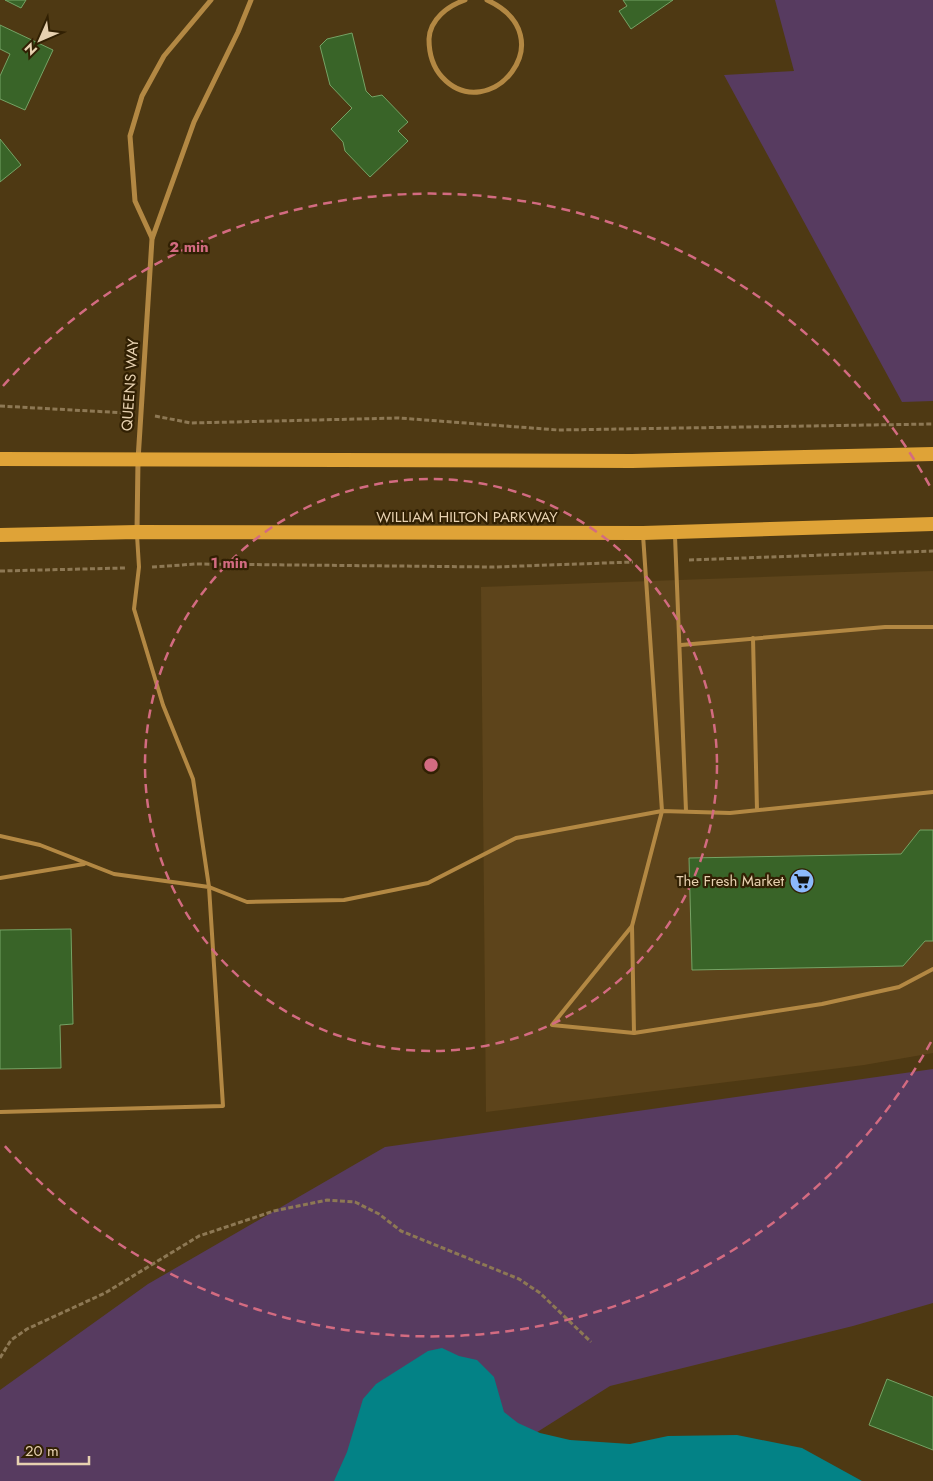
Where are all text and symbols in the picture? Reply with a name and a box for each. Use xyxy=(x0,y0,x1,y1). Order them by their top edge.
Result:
north arrow xyxy=(15,15,65,65)
text: N xyxy=(20,38,42,60)
text: 2 min xyxy=(169,236,209,258)
street label: QUEENS WAY xyxy=(116,337,144,432)
street label: WILLIAM HILTON PARKWAY xyxy=(376,506,558,528)
text: 1 min xyxy=(210,552,248,574)
centre of rings xyxy=(422,756,440,774)
supermarket icon: The Fresh Market xyxy=(789,868,815,894)
place label: The Fresh Market xyxy=(676,870,784,892)
scale bar xyxy=(18,1434,89,1466)
text: 20 m xyxy=(25,1440,59,1462)

